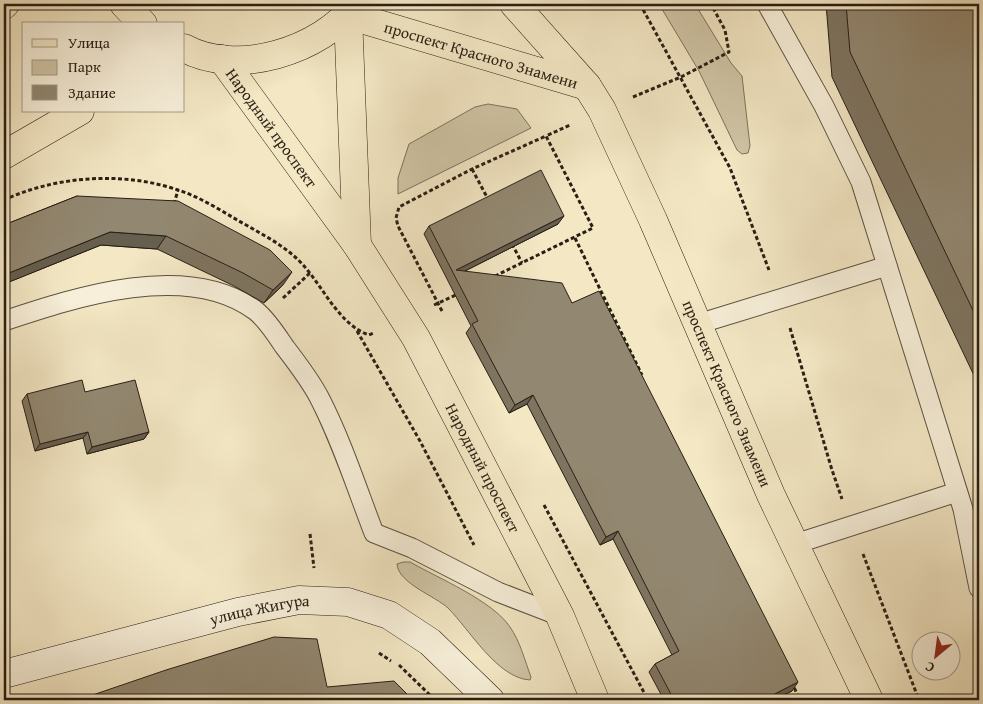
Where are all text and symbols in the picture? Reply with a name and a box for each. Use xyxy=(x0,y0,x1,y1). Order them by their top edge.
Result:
street label: проспект Красного Знамени xyxy=(381,14,582,95)
legend xyxy=(22,22,185,112)
text: Улица xyxy=(68,32,111,53)
text: Парк xyxy=(68,56,101,77)
street label: Народный проспект xyxy=(220,63,324,193)
text: Здание xyxy=(68,82,116,103)
street label: проспект Красного Знамени xyxy=(677,296,778,491)
street label: Народный проспект xyxy=(440,399,527,537)
street label: улица Жигура xyxy=(206,588,310,631)
north arrow xyxy=(910,632,960,682)
text: С xyxy=(921,657,938,678)

